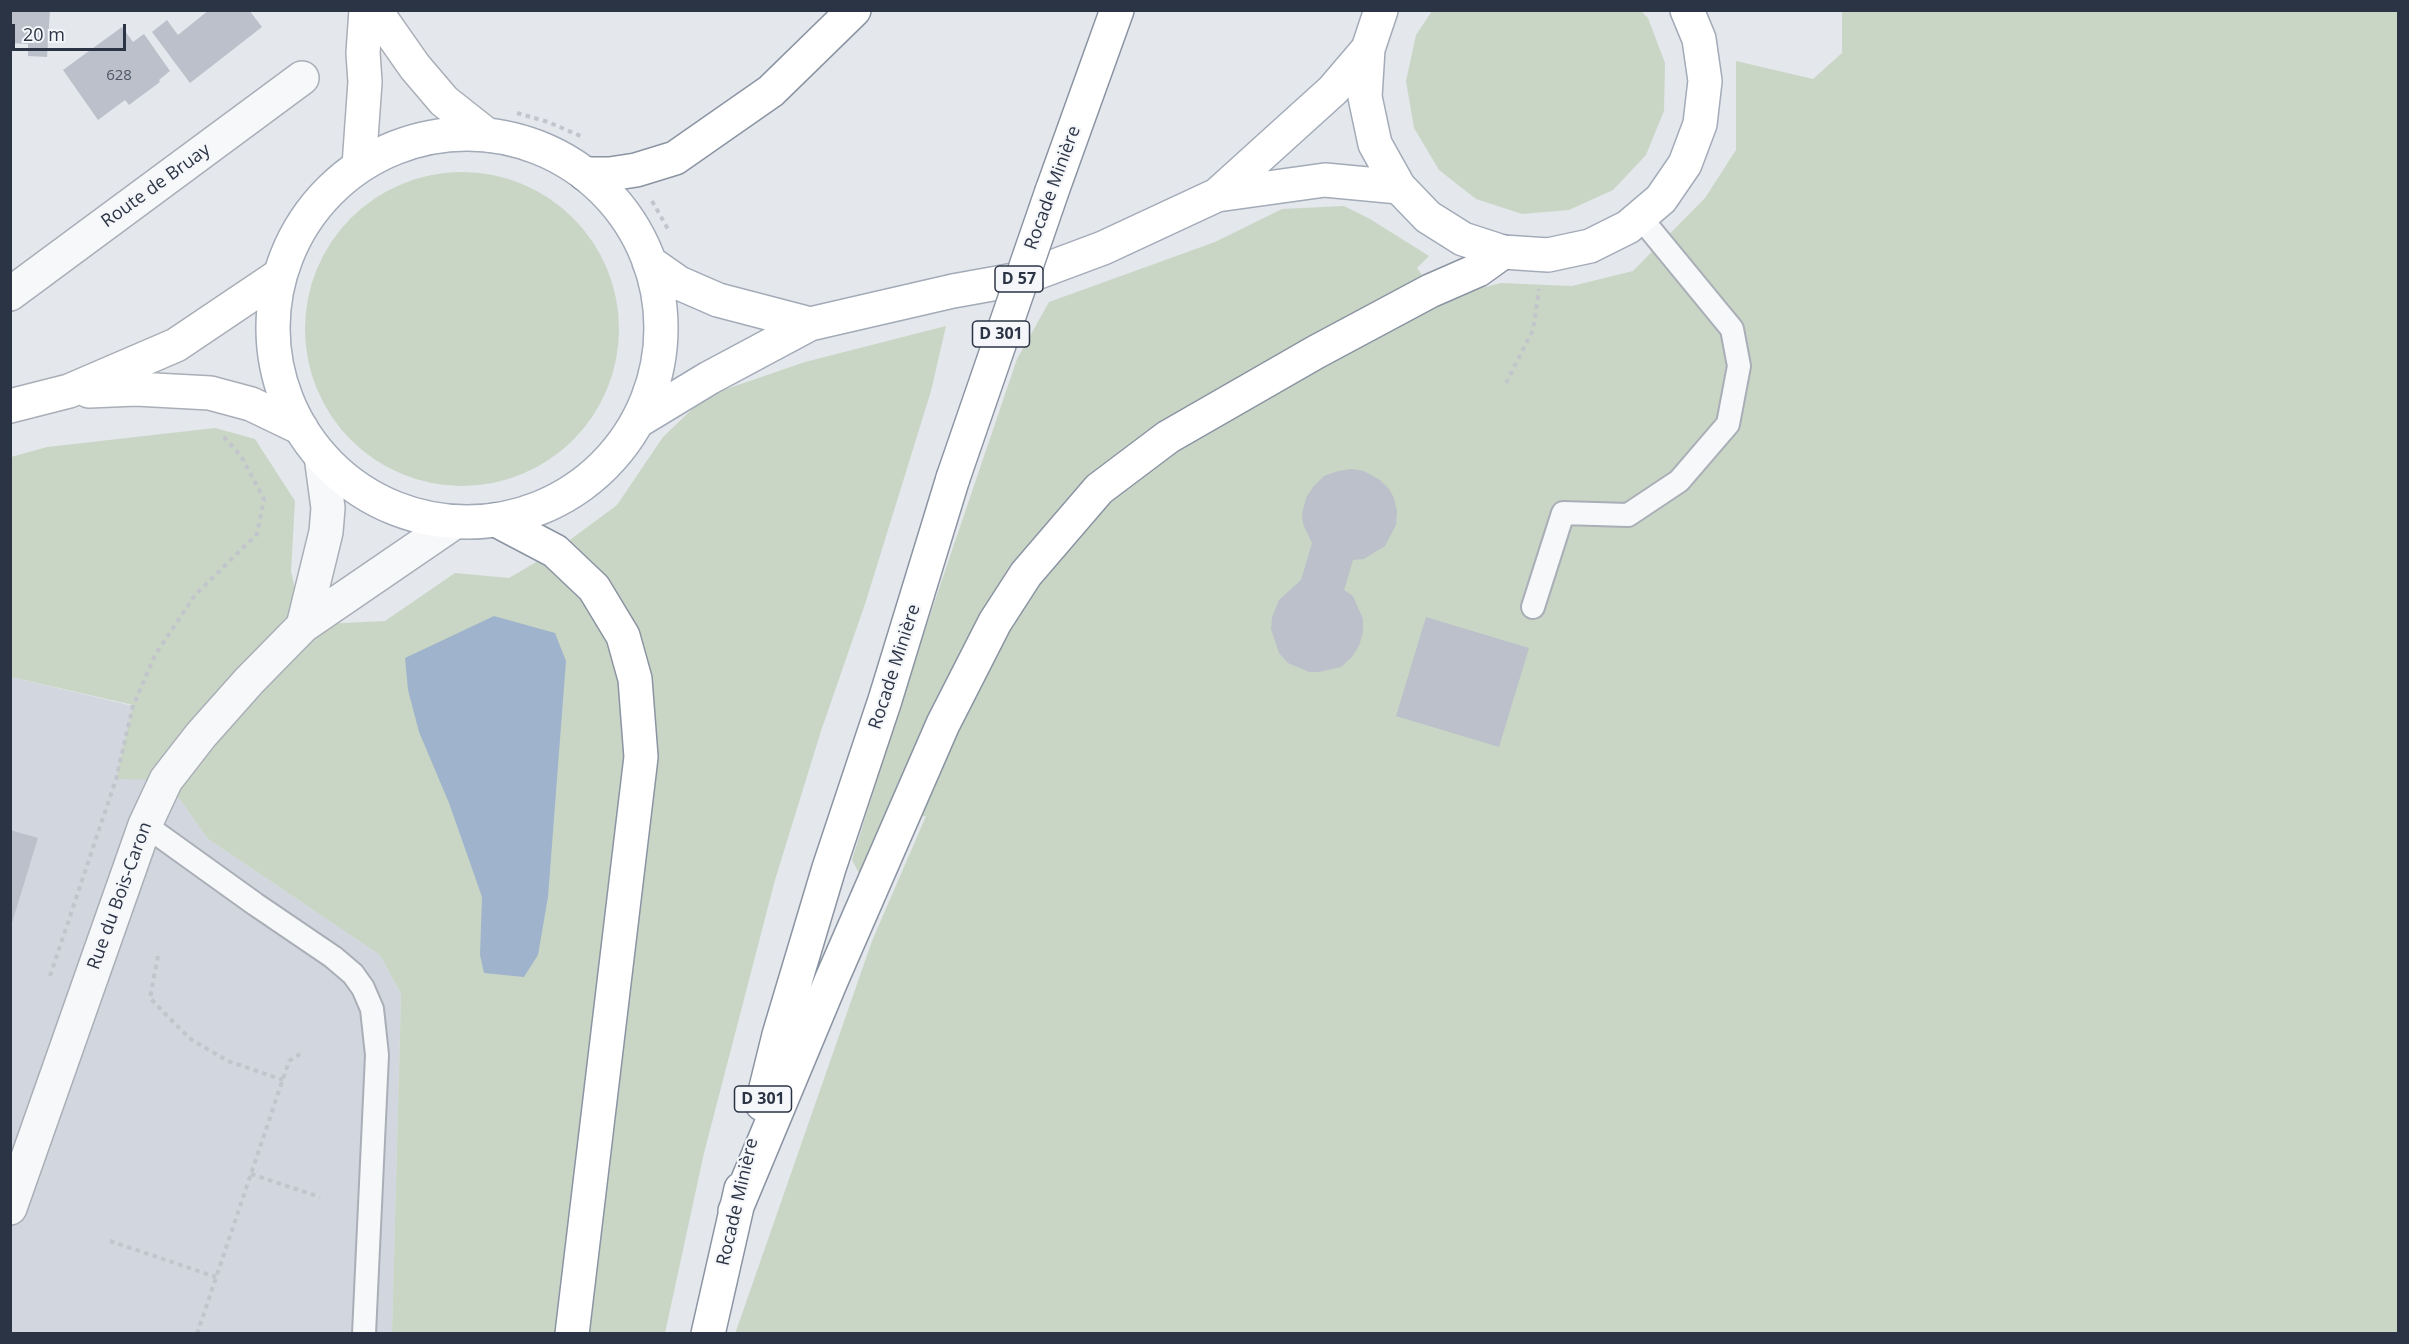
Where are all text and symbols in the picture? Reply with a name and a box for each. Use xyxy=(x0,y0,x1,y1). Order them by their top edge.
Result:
scale bar xyxy=(15,12,129,50)
text: 20 m xyxy=(23,22,65,46)
house number: 628 xyxy=(106,67,132,85)
street label: Rocade Minière xyxy=(1021,123,1085,253)
street label: Route de Bruay xyxy=(97,139,215,233)
road number: D 57 xyxy=(995,266,1043,292)
road number: D 301 xyxy=(972,321,1030,347)
street label: Rocade Minière xyxy=(865,602,925,732)
street label: Rue du Bois-Caron xyxy=(83,819,157,973)
road number: D 301 xyxy=(734,1086,792,1112)
street label: Rocade Minière xyxy=(713,1136,763,1268)

